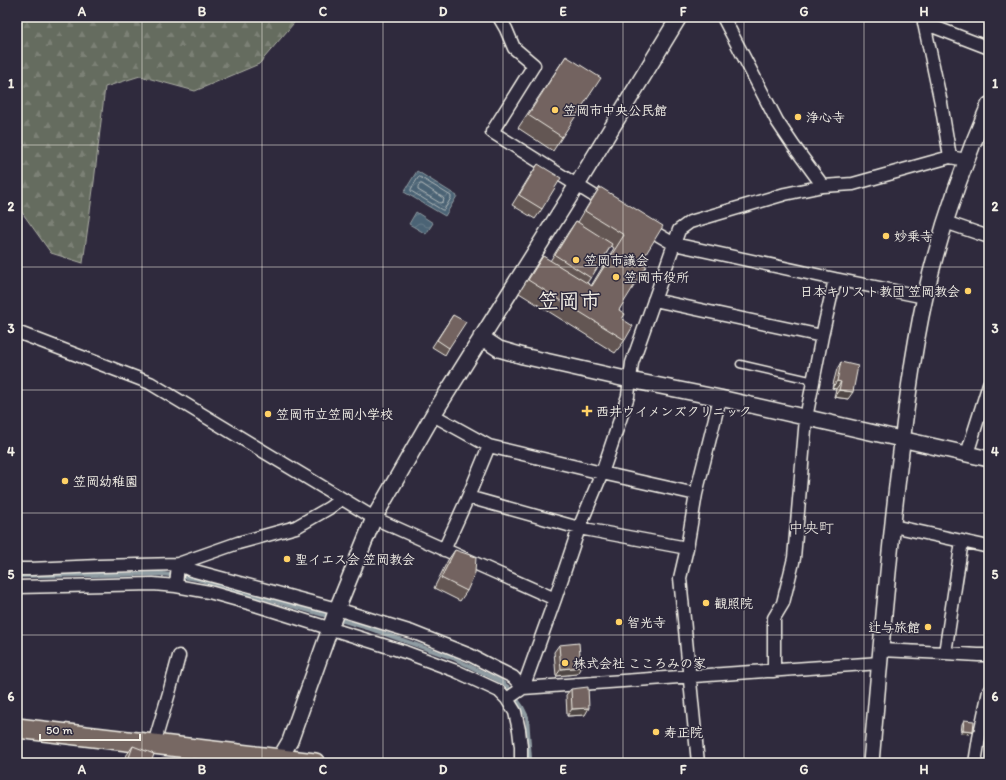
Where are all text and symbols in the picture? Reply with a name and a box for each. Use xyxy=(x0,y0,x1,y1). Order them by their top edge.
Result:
text: A xyxy=(77,4,87,19)
text: B xyxy=(198,4,207,19)
text: C xyxy=(319,4,328,19)
text: D xyxy=(439,4,448,19)
text: E xyxy=(559,4,567,19)
text: F xyxy=(680,4,687,19)
text: G xyxy=(800,4,809,19)
text: H xyxy=(920,4,929,19)
text: 1 xyxy=(8,76,14,91)
text: 1 xyxy=(992,76,998,91)
place label: 笠岡市中央公民館 xyxy=(563,103,667,118)
marker: 笠岡市中央公民館 xyxy=(550,105,560,115)
place label: 浄心寺 xyxy=(806,110,845,125)
marker: 浄心寺 xyxy=(793,112,803,122)
text: 2 xyxy=(8,199,15,214)
text: 2 xyxy=(992,199,999,214)
place label: 妙乗寺 xyxy=(894,229,933,244)
marker: 妙乗寺 xyxy=(881,231,891,241)
place label: 笠岡市議会 xyxy=(584,253,649,268)
marker: 笠岡市議会 xyxy=(571,255,581,265)
place label: 笠岡市役所 xyxy=(624,270,689,285)
marker: 笠岡市役所 xyxy=(611,272,621,282)
place label: 日本キリスト教団 笠岡教会 xyxy=(800,284,960,299)
marker: 日本キリスト教団 笠岡教会 xyxy=(963,286,973,296)
district label: 笠岡市 xyxy=(538,288,601,313)
text: 3 xyxy=(7,321,15,336)
text: 3 xyxy=(991,321,999,336)
place label: 西井ウイメンズクリニック xyxy=(596,404,751,419)
marker: 西井ウイメンズクリニック xyxy=(581,405,593,417)
place label: 笠岡市立笠岡小学校 xyxy=(276,407,393,422)
marker: 笠岡市立笠岡小学校 xyxy=(263,409,273,419)
text: 4 xyxy=(7,444,15,459)
text: 4 xyxy=(991,444,999,459)
place label: 笠岡幼稚園 xyxy=(73,474,138,489)
marker: 笠岡幼稚園 xyxy=(60,476,70,486)
district label: 中央町 xyxy=(788,519,834,537)
place label: 聖イエス会 笠岡教会 xyxy=(295,552,415,567)
marker: 聖イエス会 笠岡教会 xyxy=(282,554,292,564)
text: 5 xyxy=(8,567,15,582)
text: 5 xyxy=(992,567,999,582)
place label: 観照院 xyxy=(714,596,753,611)
marker: 観照院 xyxy=(701,598,711,608)
place label: 智光寺 xyxy=(627,615,666,630)
marker: 智光寺 xyxy=(614,617,624,627)
place label: 辻与旅館 xyxy=(868,620,920,635)
marker: 辻与旅館 xyxy=(923,622,933,632)
place label: 株式会社 こころみの家 xyxy=(573,656,706,671)
marker: 株式会社 こころみの家 xyxy=(560,658,570,668)
text: 6 xyxy=(8,689,15,704)
text: 6 xyxy=(992,689,999,704)
scale bar xyxy=(40,716,140,742)
text: 50 m xyxy=(46,723,72,737)
place label: 寿正院 xyxy=(664,725,703,740)
marker: 寿正院 xyxy=(651,727,661,737)
text: A xyxy=(77,762,87,777)
text: B xyxy=(198,762,207,777)
text: C xyxy=(319,762,328,777)
text: D xyxy=(439,762,448,777)
text: E xyxy=(559,762,567,777)
text: F xyxy=(680,762,687,777)
text: G xyxy=(800,762,809,777)
text: H xyxy=(920,762,929,777)

